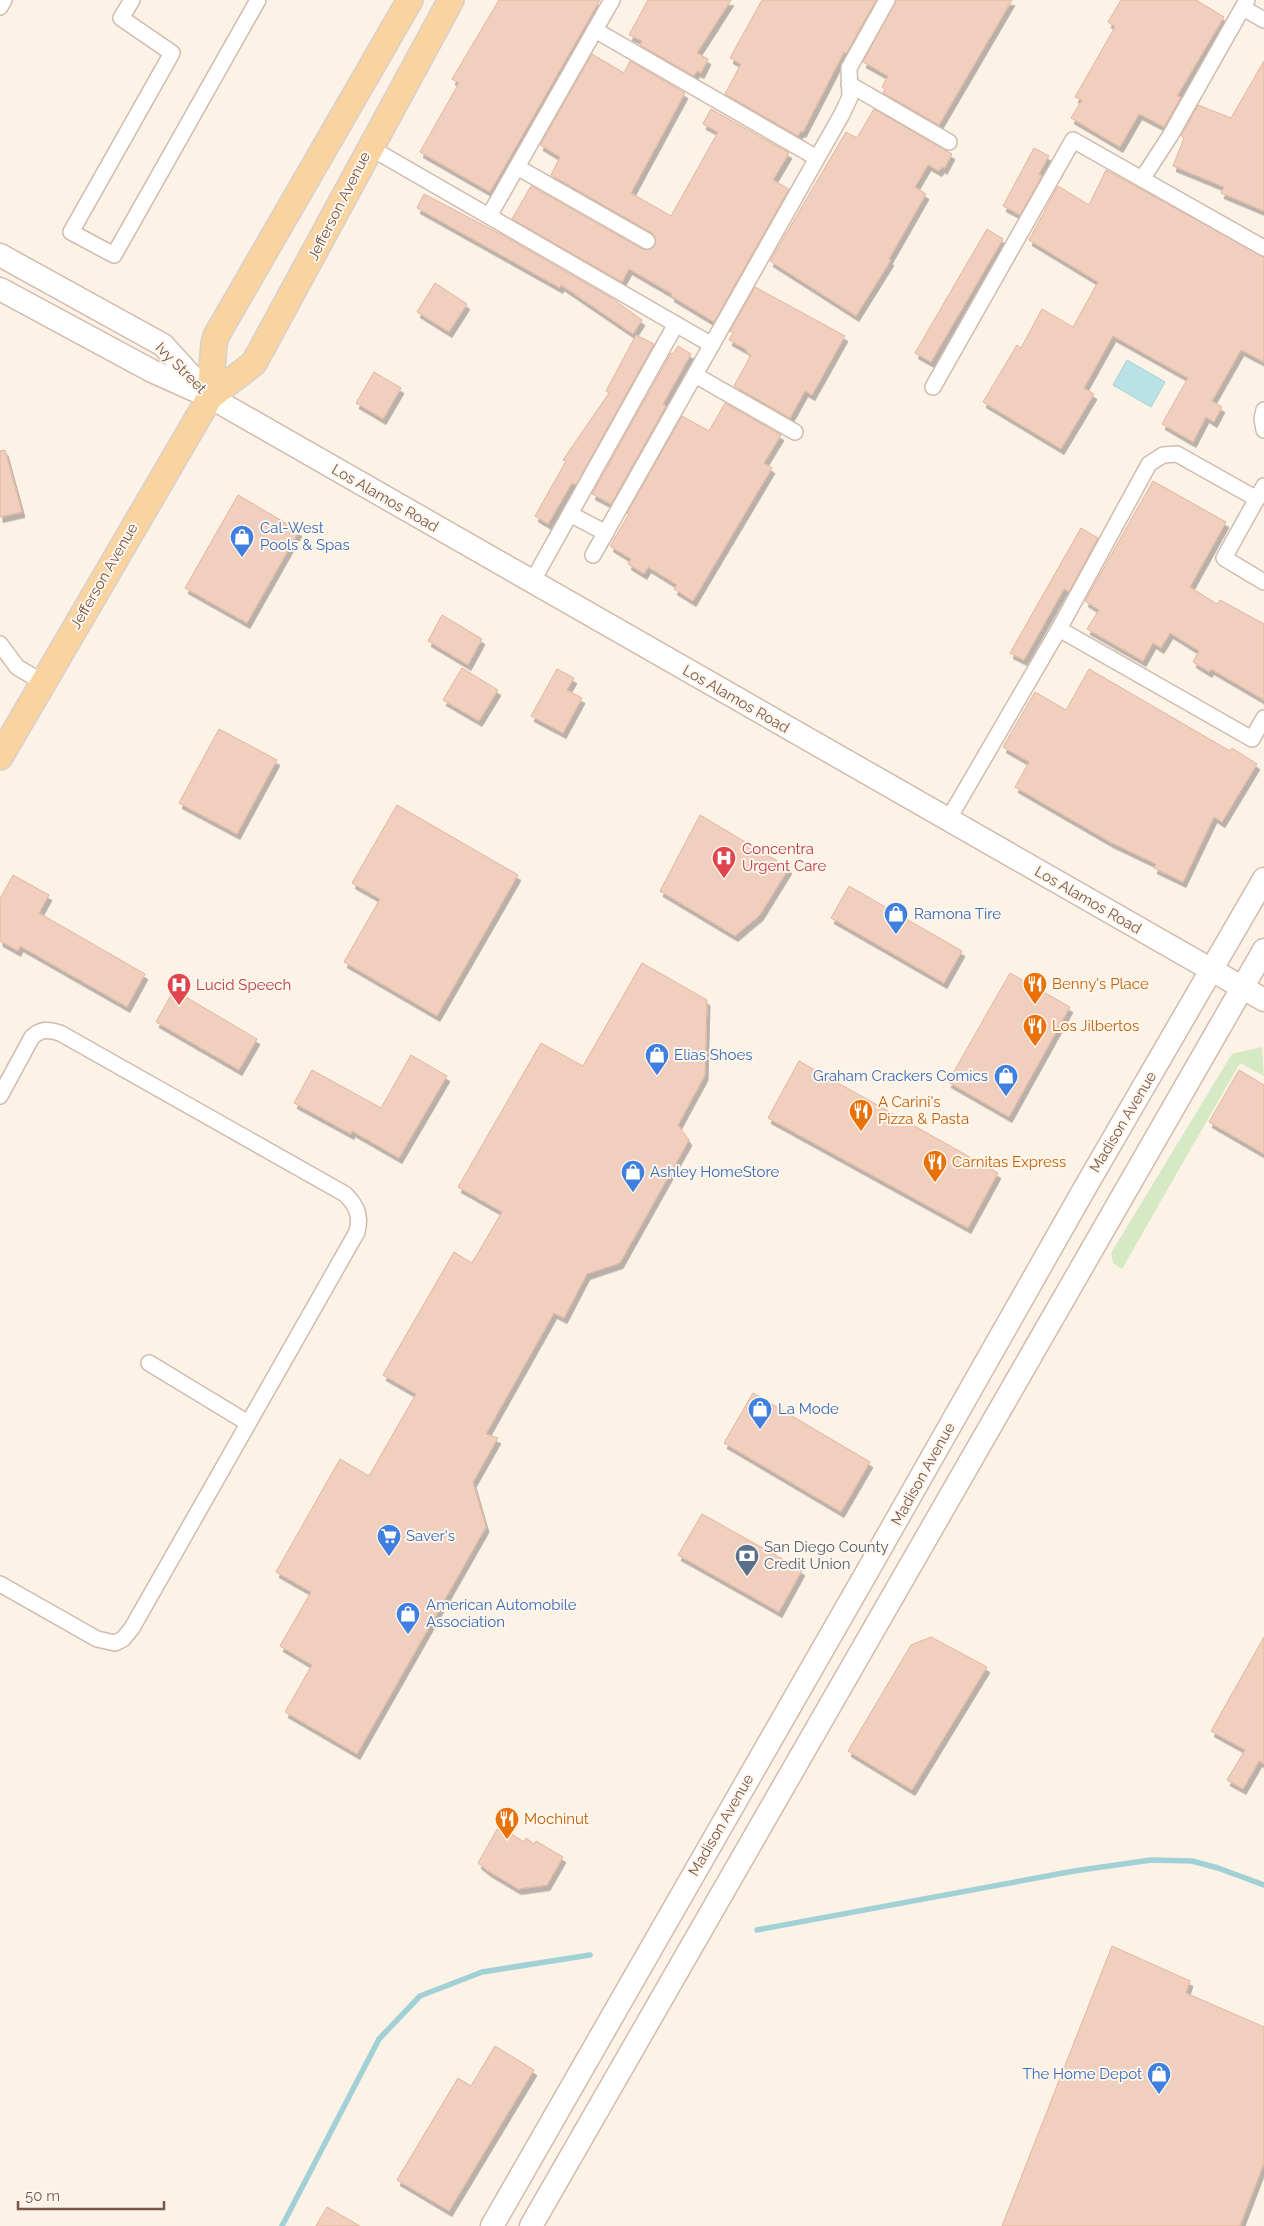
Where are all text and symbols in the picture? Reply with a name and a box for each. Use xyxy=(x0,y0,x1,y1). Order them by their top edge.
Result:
street label: Jefferson Avenue xyxy=(304,149,374,263)
street label: Ivy Street xyxy=(152,339,210,397)
street label: Los Alamos Road xyxy=(328,460,442,536)
place label: Cal-West Pools & Spas xyxy=(260,519,350,554)
street label: Jefferson Avenue xyxy=(66,520,142,632)
shop icon: Cal-West Pools & Spas xyxy=(229,524,255,558)
street label: Los Alamos Road xyxy=(679,661,793,737)
place label: Concentra Urgent Care xyxy=(742,840,826,875)
hospital icon: Concentra Urgent Care xyxy=(711,845,737,879)
street label: Los Alamos Road xyxy=(1031,862,1145,938)
shop icon: Ramona Tire xyxy=(883,901,909,935)
place label: Ramona Tire xyxy=(914,905,1001,923)
restaurant icon: Benny's Place xyxy=(1022,971,1048,1005)
hospital icon: Lucid Speech xyxy=(166,972,192,1006)
place label: Benny's Place xyxy=(1052,975,1149,993)
place label: Lucid Speech xyxy=(196,976,291,994)
restaurant icon: Los Jilbertos xyxy=(1022,1013,1048,1047)
place label: Los Jilbertos xyxy=(1052,1017,1139,1035)
shop icon: Elias Shoes xyxy=(644,1042,670,1076)
place label: Elias Shoes xyxy=(674,1046,753,1064)
shop icon: Graham Crackers Comics xyxy=(993,1063,1019,1097)
place label: Graham Crackers Comics xyxy=(813,1067,988,1085)
street label: Madison Avenue xyxy=(1086,1068,1160,1176)
place label: A Carini's Pizza & Pasta xyxy=(878,1093,969,1128)
restaurant icon: A Carini's Pizza & Pasta xyxy=(848,1098,874,1132)
restaurant icon: Carnitas Express xyxy=(922,1149,948,1183)
place label: Carnitas Express xyxy=(952,1153,1066,1171)
shop icon: Ashley HomeStore xyxy=(620,1159,646,1193)
place label: Ashley HomeStore xyxy=(650,1163,779,1181)
shop icon: La Mode xyxy=(747,1396,773,1430)
place label: La Mode xyxy=(778,1400,839,1418)
street label: Madison Avenue xyxy=(887,1419,959,1529)
supermarket icon: Saver's xyxy=(376,1523,402,1557)
place label: Saver's xyxy=(406,1527,455,1545)
place label: San Diego County Credit Union xyxy=(764,1538,889,1573)
bank icon: San Diego County Credit Union xyxy=(734,1543,760,1577)
place label: American Automobile Association xyxy=(426,1596,577,1631)
shop icon: American Automobile Association xyxy=(395,1601,421,1635)
street label: Madison Avenue xyxy=(685,1771,758,1879)
restaurant icon: Mochinut xyxy=(494,1806,520,1840)
place label: Mochinut xyxy=(524,1810,589,1828)
shop icon: The Home Depot xyxy=(1146,2061,1172,2095)
place label: The Home Depot xyxy=(1023,2065,1142,2083)
scale bar xyxy=(18,2178,164,2210)
text: 50 m xyxy=(25,2187,60,2205)

